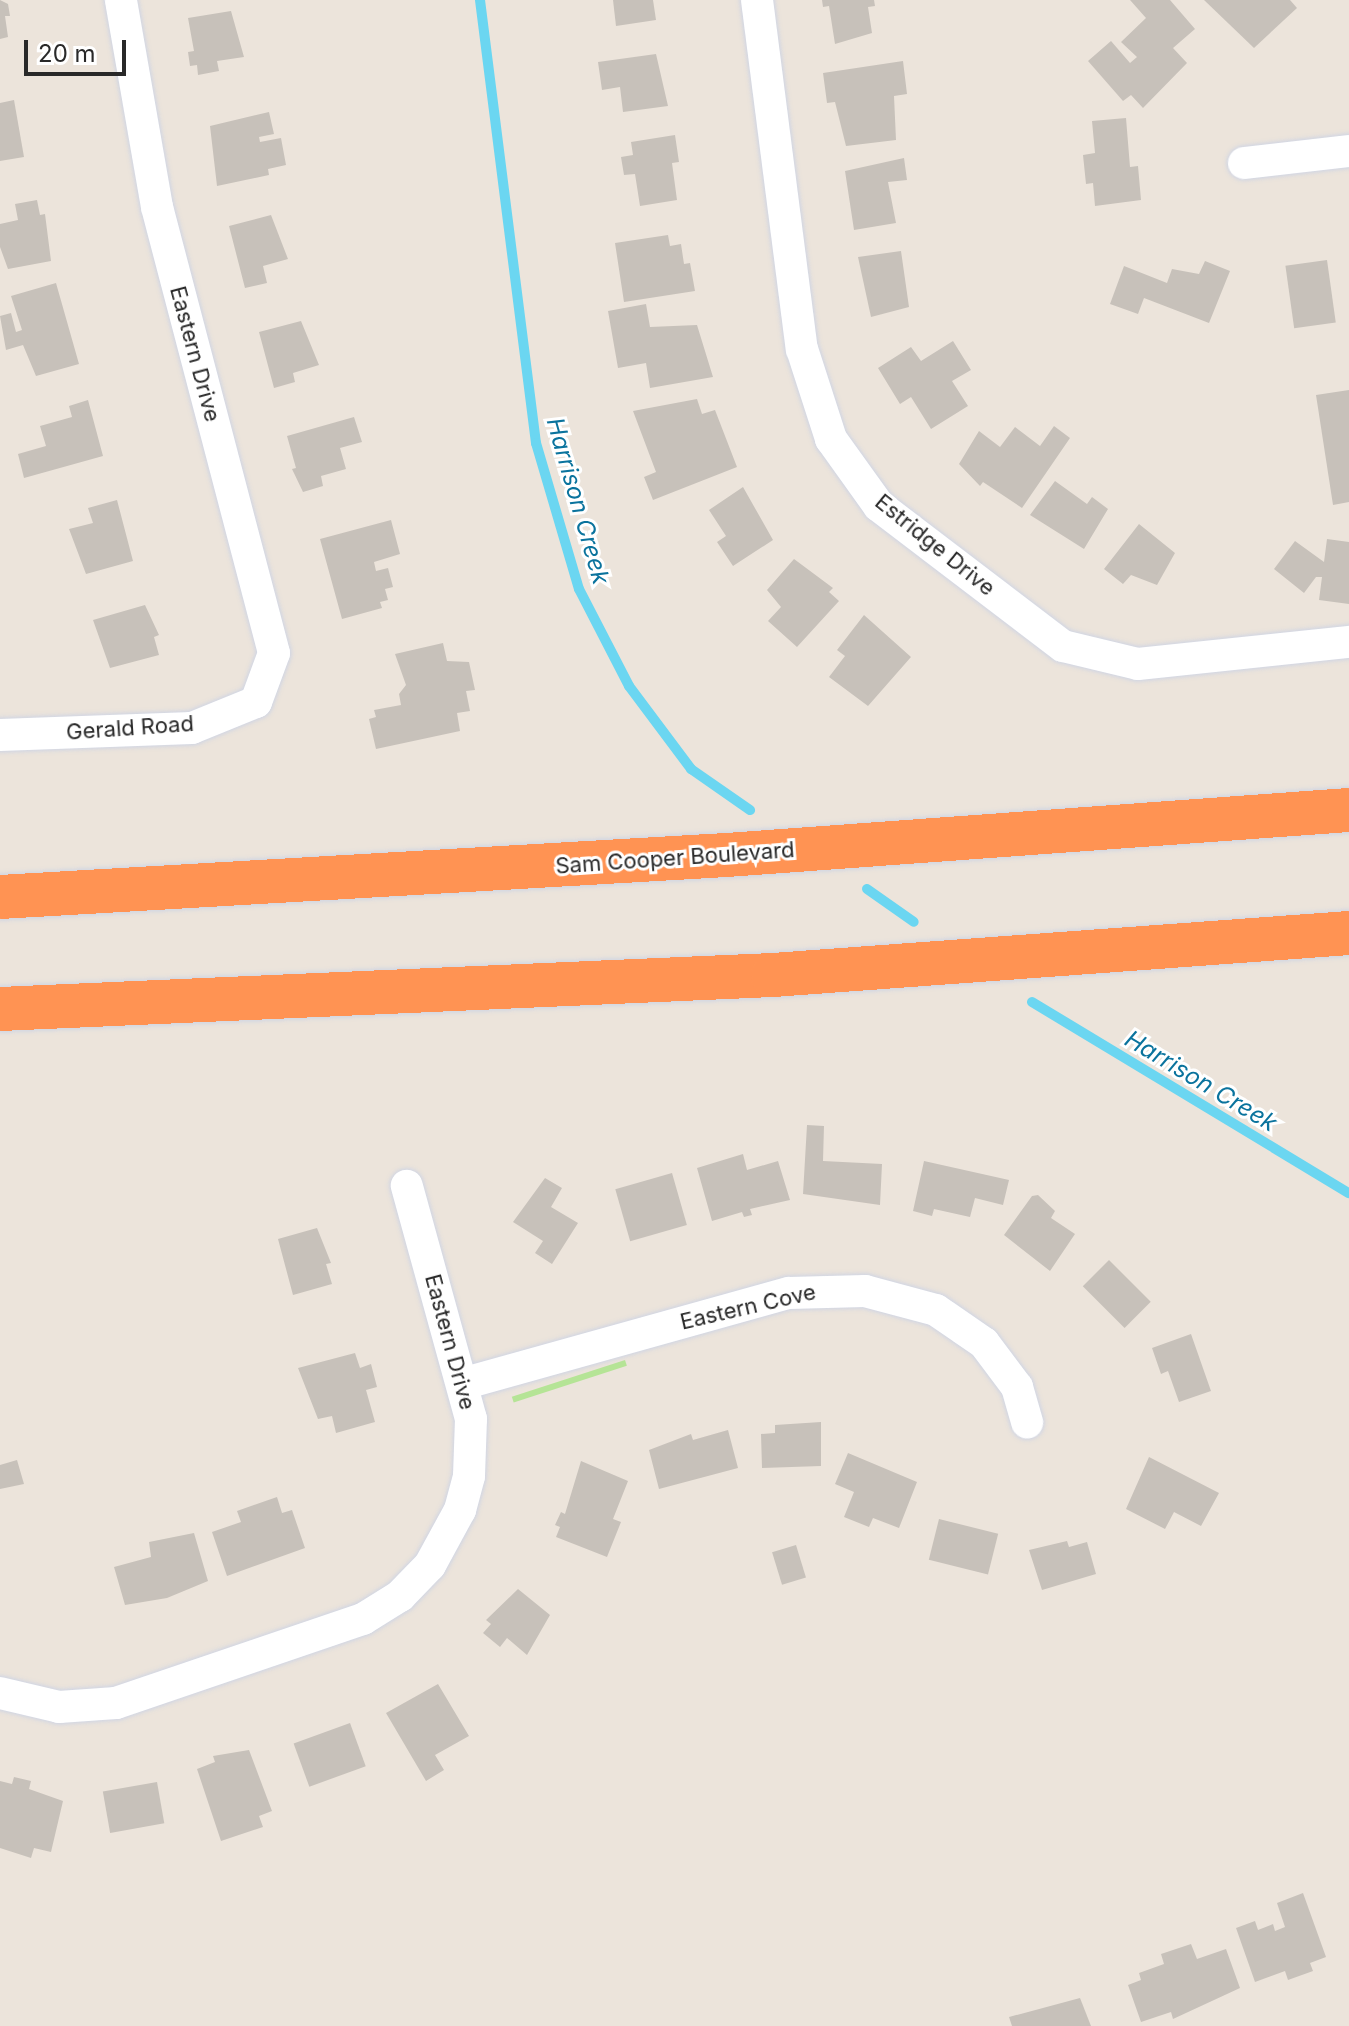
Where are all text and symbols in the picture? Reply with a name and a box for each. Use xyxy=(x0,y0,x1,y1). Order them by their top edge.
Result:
scale bar xyxy=(28,24,130,74)
text: 20 m xyxy=(38,39,96,68)
street label: Eastern Drive xyxy=(164,283,226,425)
water label: Harrison Creek xyxy=(540,414,616,588)
street label: Estridge Drive xyxy=(870,489,1000,601)
street label: Gerald Road xyxy=(65,710,195,746)
street label: Sam Cooper Boulevard xyxy=(555,836,795,880)
water label: Harrison Creek xyxy=(1120,1024,1282,1138)
street label: Eastern Drive xyxy=(419,1271,481,1413)
street label: Eastern Cove xyxy=(678,1279,818,1335)

